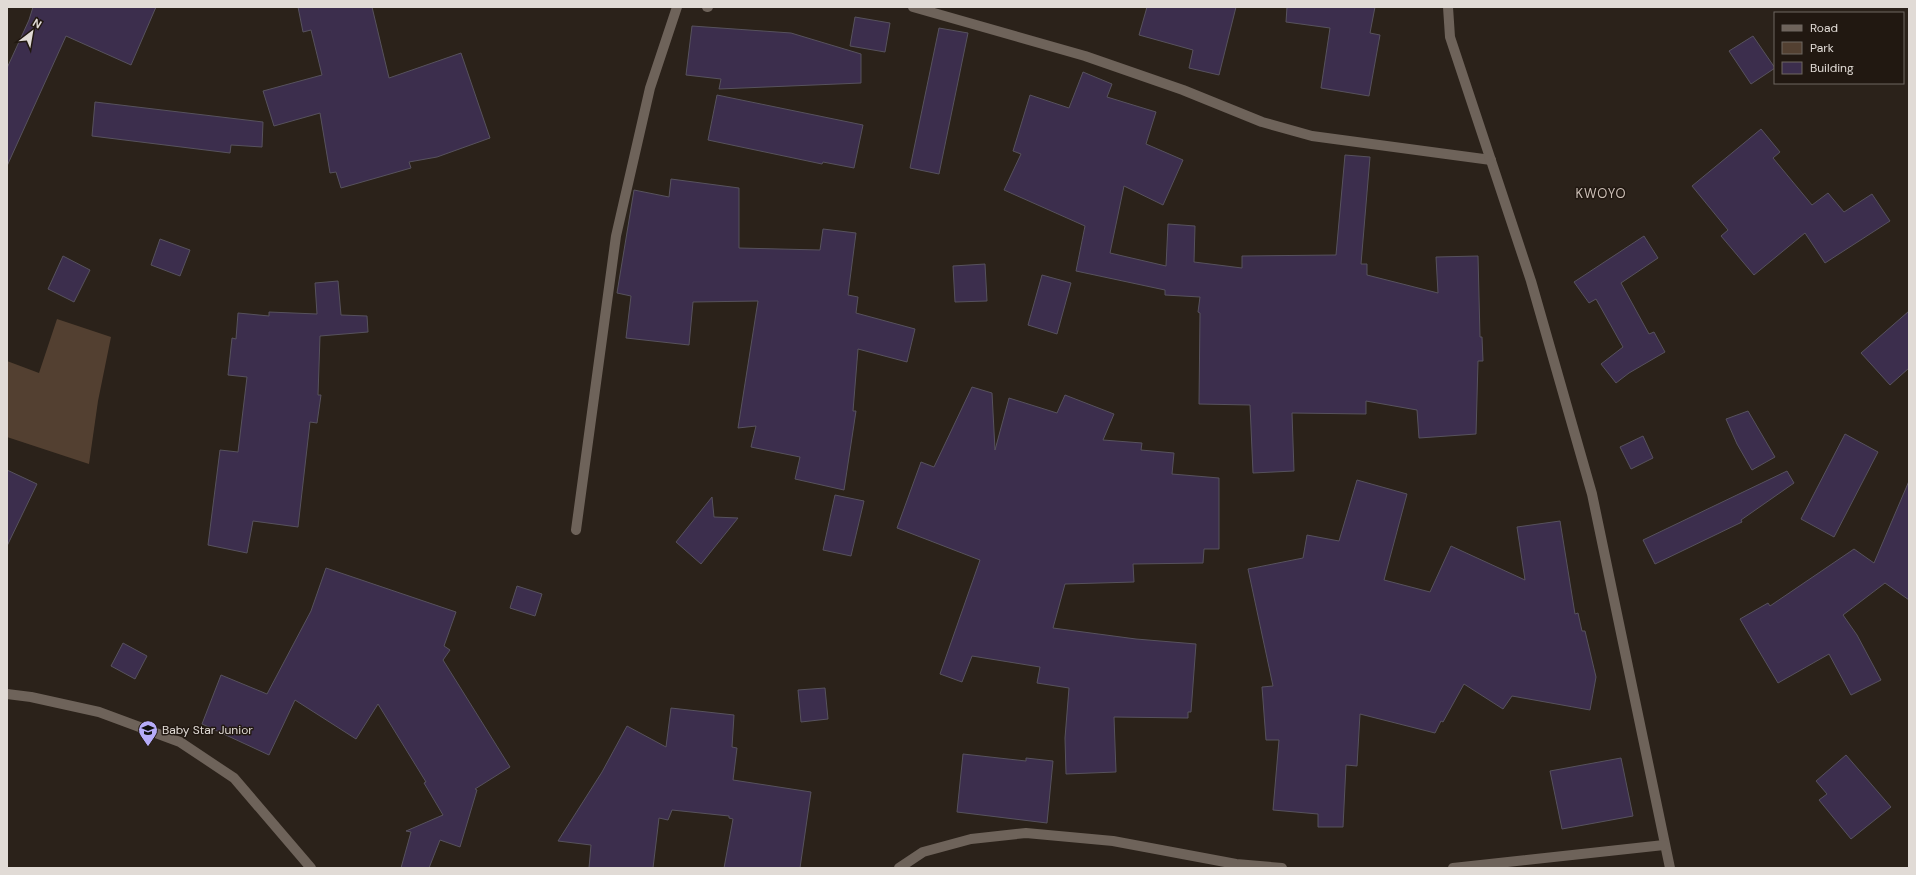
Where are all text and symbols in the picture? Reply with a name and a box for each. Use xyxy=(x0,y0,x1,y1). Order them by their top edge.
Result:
north arrow xyxy=(12,12,52,52)
legend xyxy=(1774,12,1904,84)
text: N xyxy=(30,15,44,31)
text: Road xyxy=(1810,20,1838,36)
text: Park xyxy=(1810,40,1834,56)
text: Building xyxy=(1810,60,1854,76)
district label: KWOYO xyxy=(1575,185,1627,202)
school or university icon: Baby Star Junior xyxy=(137,719,159,747)
place label: Baby Star Junior xyxy=(162,722,253,738)

